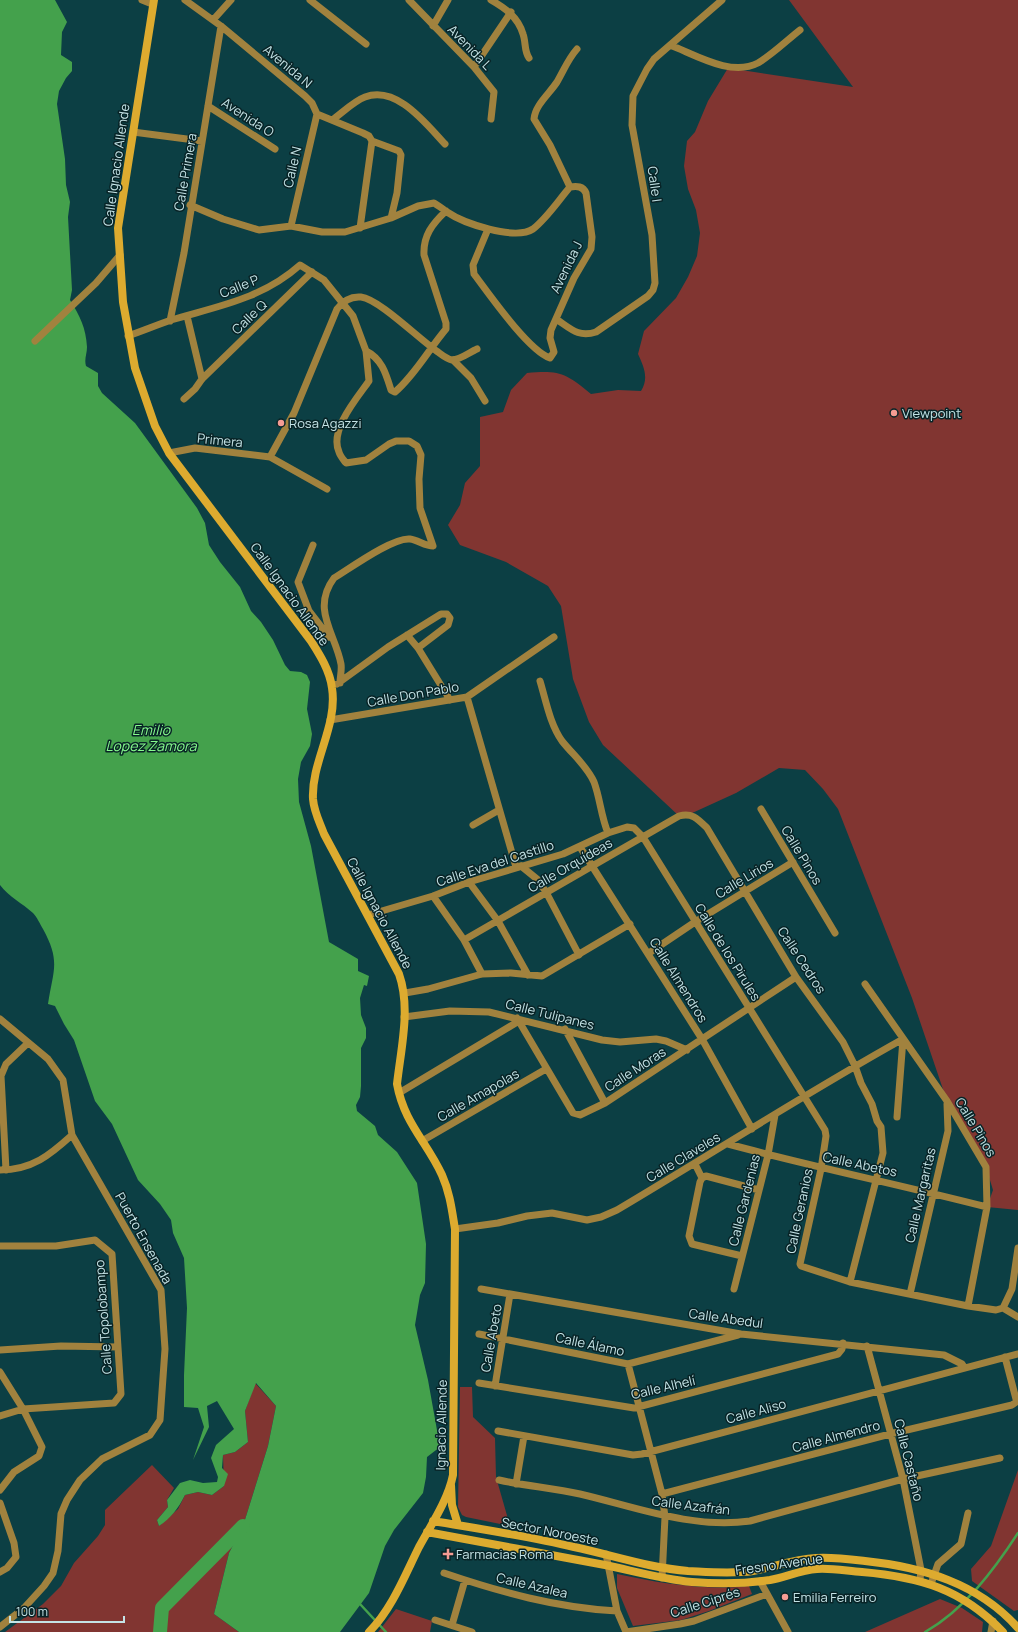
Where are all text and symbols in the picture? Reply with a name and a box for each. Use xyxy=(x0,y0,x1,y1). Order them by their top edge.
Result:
street label: Avenida L xyxy=(444,20,496,74)
street label: Avenida N xyxy=(260,40,316,92)
street label: Avenida O xyxy=(218,93,278,141)
street label: Calle Ignacio Allende xyxy=(98,102,134,227)
street label: Calle Primera xyxy=(169,132,201,212)
street label: Calle N xyxy=(279,145,305,189)
street label: Calle I xyxy=(644,165,666,203)
street label: Avenida J xyxy=(546,238,586,296)
street label: Calle P xyxy=(217,270,261,302)
street label: Calle Q xyxy=(228,295,271,338)
place label: Viewpoint xyxy=(902,404,961,422)
marker: Viewpoint xyxy=(889,408,899,418)
place label: Rosa Agazzi xyxy=(289,414,361,432)
marker: Rosa Agazzi xyxy=(276,418,286,428)
street label: Primera xyxy=(196,429,244,451)
street label: Calle Ignacio Allende xyxy=(246,539,334,650)
street label: Calle Don Pablo xyxy=(366,677,461,711)
water label: Emilio Lopez Zamora xyxy=(105,720,198,755)
street label: Calle Pinos xyxy=(777,822,827,888)
street label: Calle Orquídeas xyxy=(525,833,616,896)
street label: Calle Eva del Castillo xyxy=(434,835,556,890)
street label: Calle Ignacio Allende xyxy=(343,854,417,972)
street label: Calle Lirios xyxy=(712,854,776,902)
street label: Calle de los Pirules xyxy=(691,900,765,1004)
street label: Calle Cedros xyxy=(774,923,830,997)
street label: Calle Almendros xyxy=(646,934,712,1026)
street label: Calle Tulipanes xyxy=(504,994,596,1034)
street label: Calle Moras xyxy=(601,1042,669,1096)
street label: Calle Amapolas xyxy=(434,1064,522,1126)
street label: Calle Pinos xyxy=(951,1094,1001,1160)
street label: Calle Claveles xyxy=(643,1128,724,1186)
street label: Calle Margaritas xyxy=(900,1145,940,1244)
street label: Calle Abetos xyxy=(821,1147,899,1181)
street label: Calle Gardenias xyxy=(724,1152,764,1248)
street label: Calle Geranios xyxy=(781,1167,817,1255)
street label: Puerto Ensenada xyxy=(111,1189,177,1287)
street label: Calle Topolobampo xyxy=(90,1259,116,1375)
street label: Calle Abeto xyxy=(476,1302,506,1374)
street label: Calle Abedul xyxy=(688,1304,764,1332)
street label: Calle Álamo xyxy=(554,1328,626,1360)
street label: Calle Alhelí xyxy=(629,1371,697,1403)
street label: Ignacio Allende xyxy=(431,1379,451,1471)
street label: Calle Aliso xyxy=(724,1394,788,1428)
street label: Calle Almendro xyxy=(790,1416,882,1456)
street label: Calle Castaño xyxy=(890,1417,928,1503)
street label: Calle Azafrán xyxy=(651,1491,731,1519)
street label: Sector Noroeste xyxy=(500,1513,600,1549)
place label: Farmacias Roma xyxy=(456,1545,553,1563)
marker: Farmacias Roma xyxy=(443,1549,453,1559)
street label: Fresno Avenue xyxy=(734,1549,824,1579)
street label: Calle Azalea xyxy=(495,1568,569,1602)
street label: Calle Ciprés xyxy=(668,1582,742,1622)
place label: Emilia Ferreiro xyxy=(793,1588,877,1606)
marker: Emilia Ferreiro xyxy=(780,1592,790,1602)
scale bar xyxy=(10,1598,124,1624)
text: 100 m xyxy=(16,1603,48,1620)

